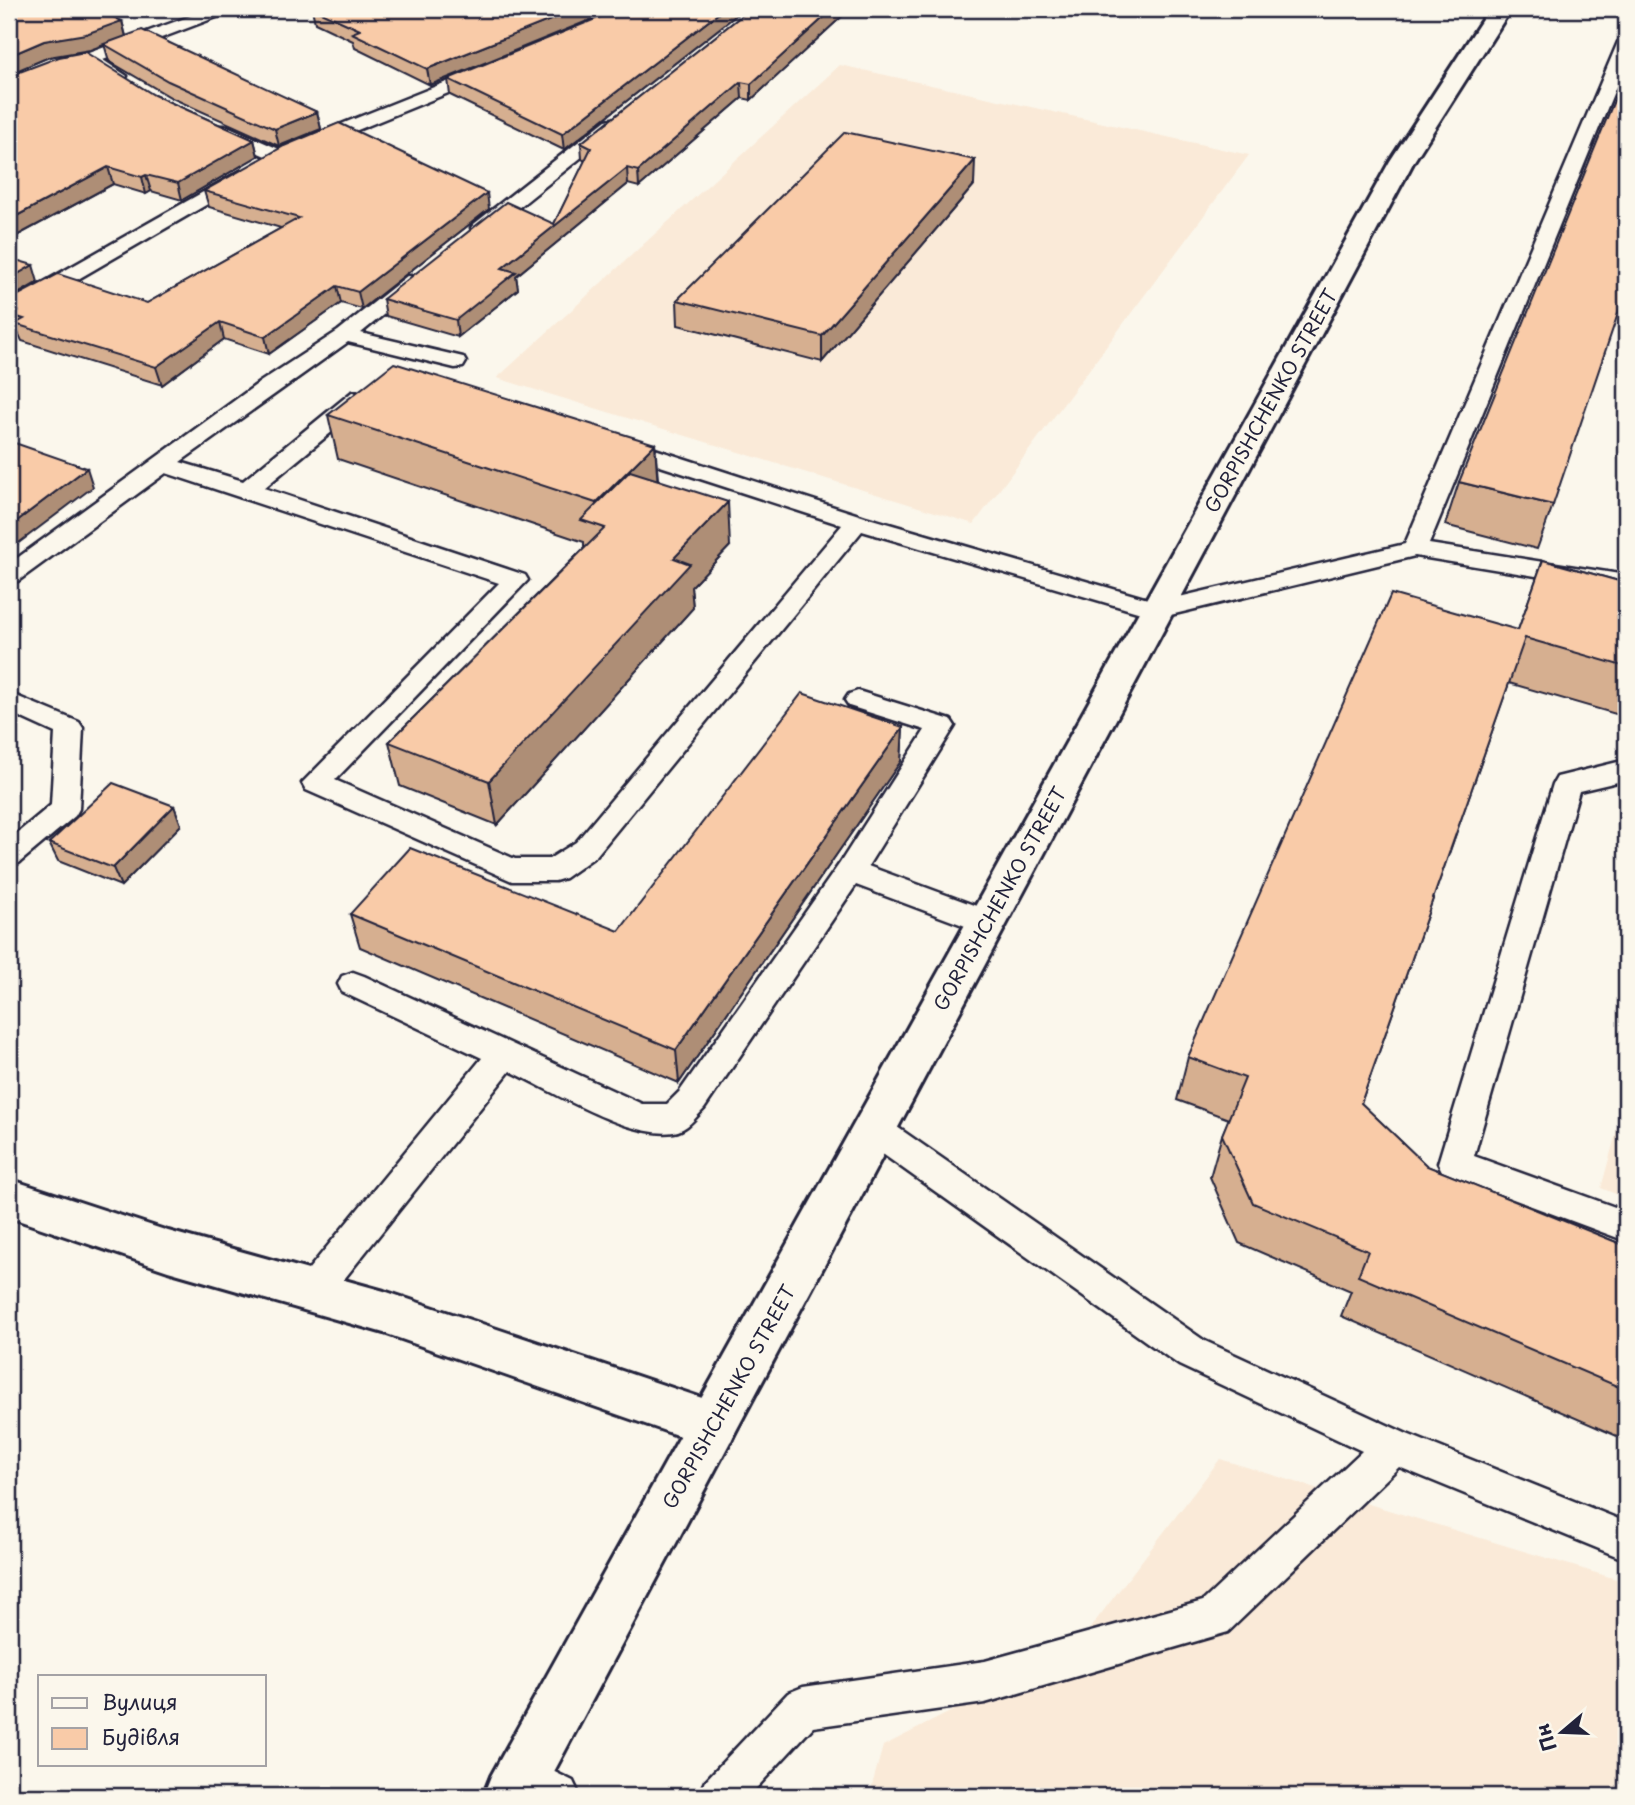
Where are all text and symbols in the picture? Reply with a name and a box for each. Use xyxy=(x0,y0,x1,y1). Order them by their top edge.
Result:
street label: GORPISHCHENKO STREET xyxy=(1197,284,1343,517)
street label: GORPISHCHENKO STREET xyxy=(926,782,1072,1015)
street label: GORPISHCHENKO STREET xyxy=(655,1280,801,1513)
legend xyxy=(38,1675,266,1766)
text: Вулиця xyxy=(102,1685,178,1717)
north arrow xyxy=(1526,1696,1596,1766)
text: Будівля xyxy=(102,1720,180,1752)
text: Пн xyxy=(1527,1720,1563,1755)

